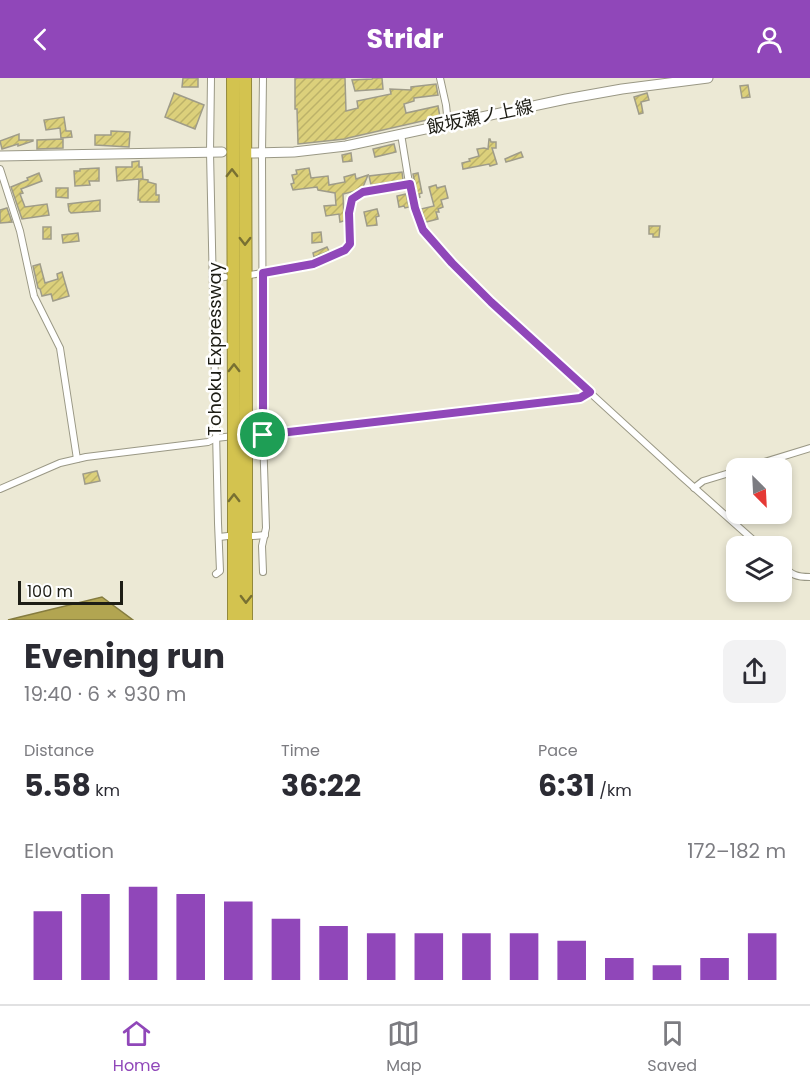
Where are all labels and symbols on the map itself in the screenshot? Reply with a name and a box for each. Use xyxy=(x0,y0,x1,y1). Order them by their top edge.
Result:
street label: 飯坂瀬ノ上線 xyxy=(424,93,535,140)
one-way arrow xyxy=(226,169,238,178)
one-way arrow xyxy=(239,237,251,246)
street label: Tohoku Expressway xyxy=(202,262,227,436)
one-way arrow xyxy=(228,364,240,373)
pin xyxy=(237,409,288,460)
north arrow xyxy=(726,458,792,524)
one-way arrow xyxy=(228,494,240,503)
scale bar xyxy=(18,578,123,606)
one-way arrow xyxy=(240,594,252,603)

